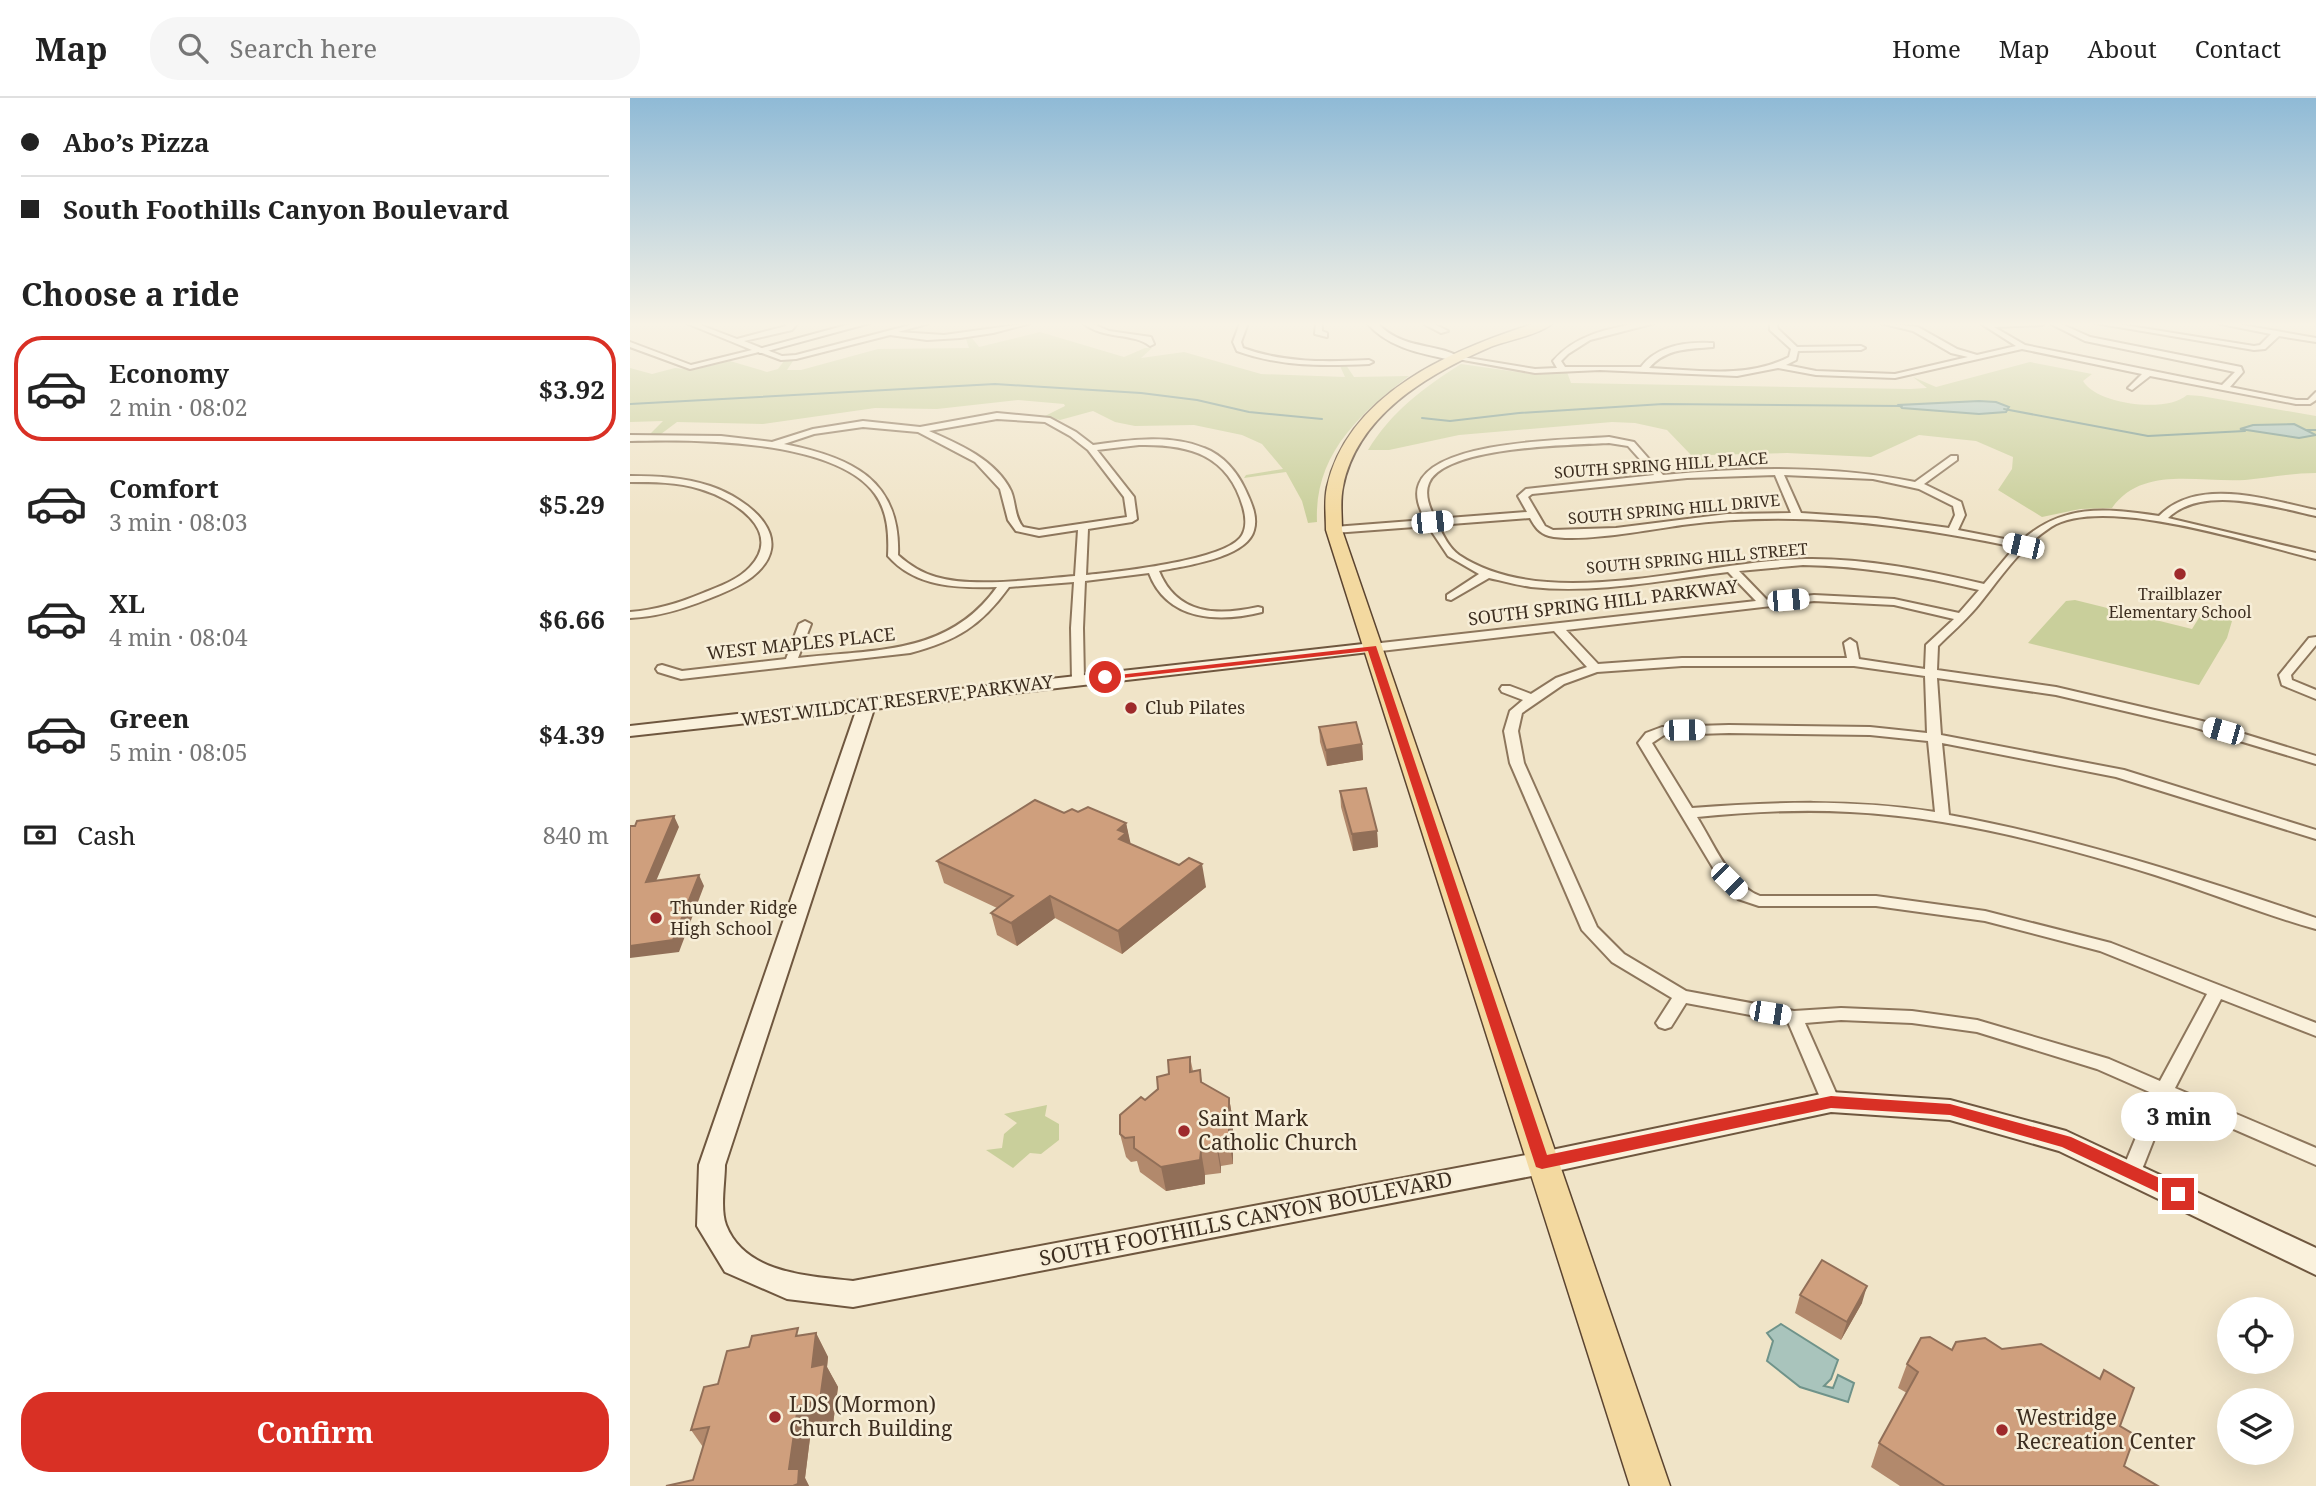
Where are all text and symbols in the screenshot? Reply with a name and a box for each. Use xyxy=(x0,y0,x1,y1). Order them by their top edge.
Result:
search box xyxy=(150,17,640,80)
text: Map xyxy=(35,26,108,71)
icon: search xyxy=(174,29,212,67)
text: Search here xyxy=(230,30,377,66)
text: Home xyxy=(1892,32,1961,65)
text: Map xyxy=(1999,32,2050,65)
text: About xyxy=(2088,32,2157,65)
text: Contact xyxy=(2195,32,2281,65)
text: Abo’s Pizza xyxy=(63,124,210,160)
text: South Foothills Canyon Boulevard xyxy=(63,191,509,227)
text: Choose a ride xyxy=(21,272,240,315)
text: Economy xyxy=(109,355,229,391)
icon: car xyxy=(25,357,88,420)
text: $3.92 xyxy=(539,371,605,407)
text: 2 min · 08:02 xyxy=(109,391,247,423)
street label: SOUTH SPRING HILL PLACE xyxy=(1553,447,1769,483)
text: Comfort xyxy=(109,470,219,506)
icon: car xyxy=(25,472,88,535)
text: $5.29 xyxy=(539,486,605,522)
street label: SOUTH SPRING HILL DRIVE xyxy=(1567,489,1781,529)
text: 3 min · 08:03 xyxy=(109,506,247,538)
car xyxy=(1411,509,1454,535)
car xyxy=(2001,531,2046,561)
street label: SOUTH SPRING HILL STREET xyxy=(1585,537,1809,579)
marker: Trailblazer Elementary School xyxy=(2172,566,2188,582)
street label: SOUTH SPRING HILL PARKWAY xyxy=(1467,573,1740,630)
place label: Trailblazer Elementary School xyxy=(2108,583,2252,623)
text: XL xyxy=(109,585,145,621)
icon: car xyxy=(25,587,88,650)
car xyxy=(1767,588,1810,612)
text: $6.66 xyxy=(539,601,605,637)
text: 4 min · 08:04 xyxy=(109,621,247,653)
street label: WEST MAPLES PLACE xyxy=(706,621,896,665)
route start xyxy=(1089,661,1121,693)
street label: WEST WILDCAT RESERVE PARKWAY xyxy=(740,669,1055,731)
place label: Club Pilates xyxy=(1145,695,1245,719)
text: Green xyxy=(109,700,190,736)
marker: Club Pilates xyxy=(1123,700,1139,716)
icon: car xyxy=(25,702,88,765)
car xyxy=(2200,715,2247,747)
text: $4.39 xyxy=(539,716,605,752)
car xyxy=(1663,719,1706,741)
text: 5 min · 08:05 xyxy=(109,736,247,768)
icon: cash xyxy=(21,816,59,854)
text: Cash xyxy=(77,817,136,853)
text: 840 m xyxy=(543,819,609,851)
car xyxy=(1707,859,1752,903)
place label: Thunder Ridge High School xyxy=(670,895,797,940)
marker: Thunder Ridge High School xyxy=(648,910,664,926)
car xyxy=(1748,999,1793,1027)
callout: 3 min xyxy=(2120,1093,2236,1142)
text: 3 min xyxy=(2146,1100,2212,1132)
place label: Saint Mark Catholic Church xyxy=(1198,1104,1358,1156)
marker: Saint Mark Catholic Church xyxy=(1176,1123,1192,1139)
street label: SOUTH FOOTHILLS CANYON BOULEVARD xyxy=(1037,1164,1455,1272)
route end xyxy=(2162,1178,2194,1210)
map controls xyxy=(2217,1297,2294,1465)
button: locate xyxy=(2217,1297,2294,1374)
button: layers xyxy=(2217,1388,2294,1465)
place label: LDS (Mormon) Church Building xyxy=(789,1390,953,1442)
button: Confirm xyxy=(21,1392,609,1472)
place label: Westridge Recreation Center xyxy=(2016,1403,2196,1455)
marker: LDS (Mormon) Church Building xyxy=(767,1409,783,1425)
marker: Westridge Recreation Center xyxy=(1994,1422,2010,1438)

